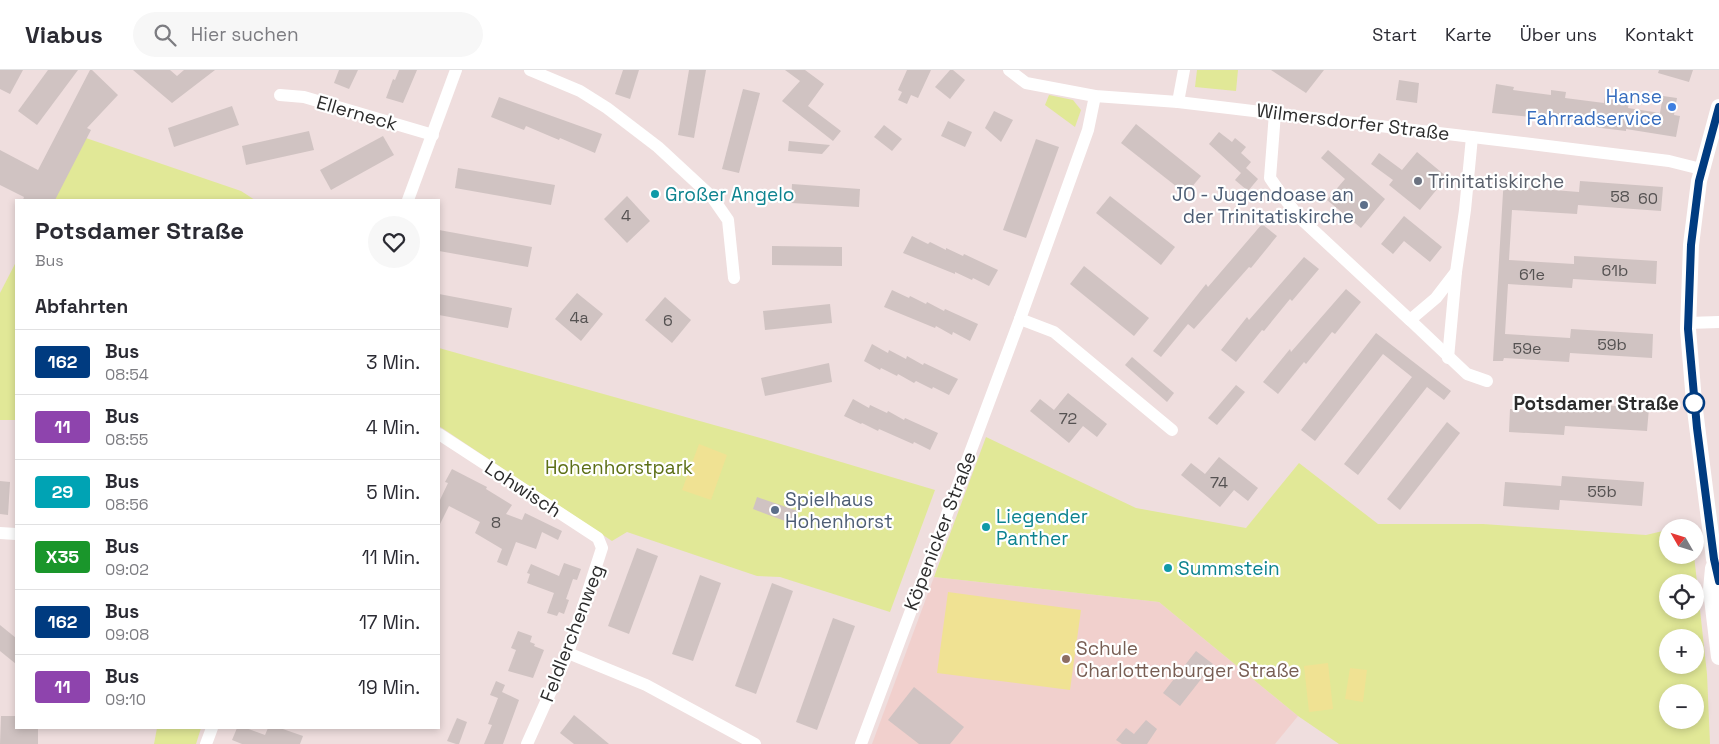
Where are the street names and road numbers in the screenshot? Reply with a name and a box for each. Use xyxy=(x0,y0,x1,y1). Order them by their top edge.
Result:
street label: Ellerneck xyxy=(314,90,400,136)
street label: Wilmersdorfer Straße xyxy=(1255,98,1451,146)
street label: Köpenicker Straße xyxy=(898,448,982,614)
street label: Lohwisch xyxy=(480,455,566,523)
street label: Feldlerchenweg xyxy=(534,561,610,705)

